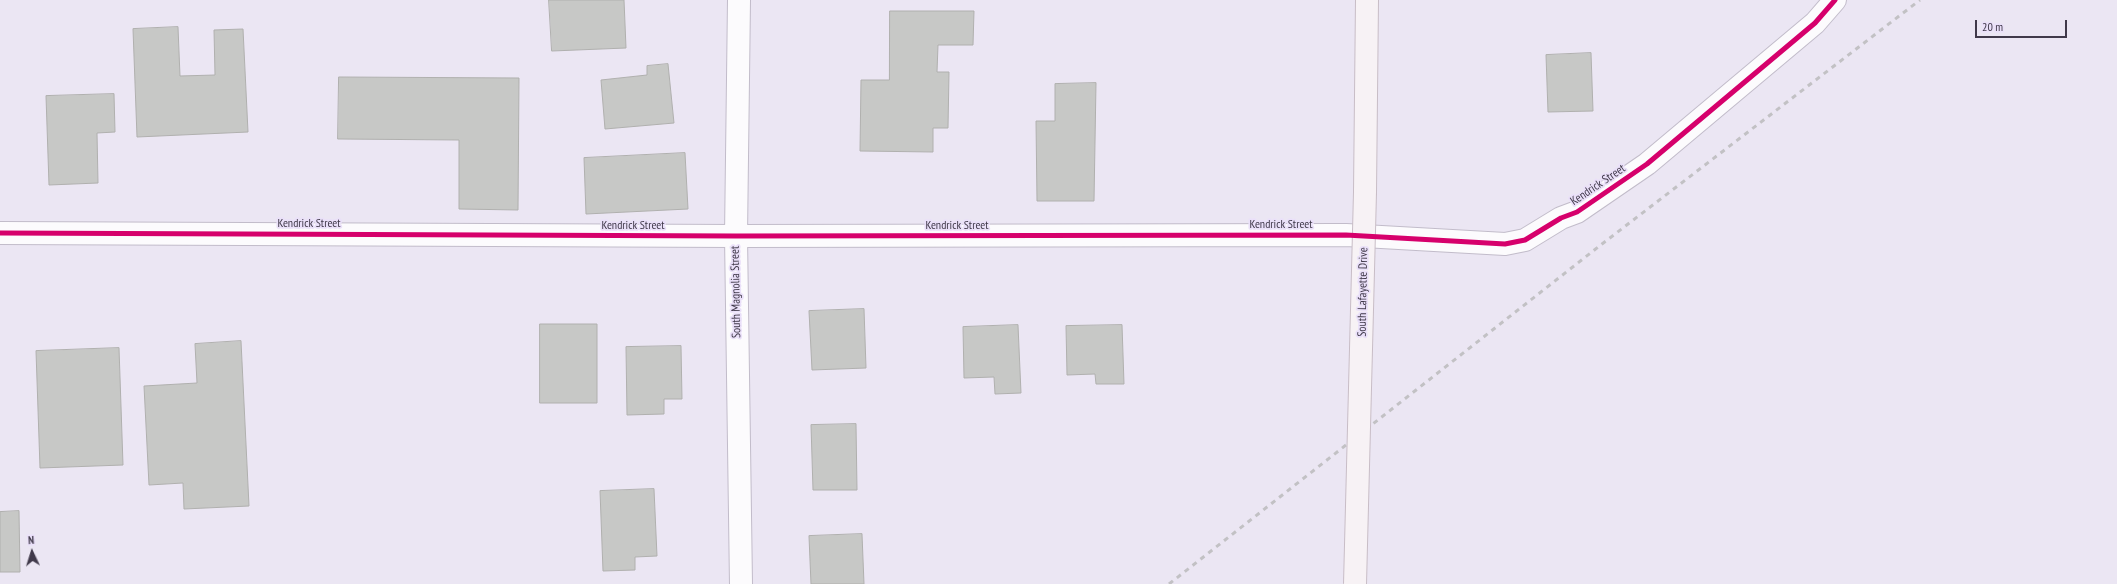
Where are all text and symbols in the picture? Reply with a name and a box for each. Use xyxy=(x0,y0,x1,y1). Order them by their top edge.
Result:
scale bar xyxy=(1977,12,2069,38)
text: 20 m xyxy=(1982,19,2003,34)
street label: Kendrick Street xyxy=(1568,161,1628,209)
street label: Kendrick Street xyxy=(277,217,341,231)
street label: Kendrick Street xyxy=(1249,218,1313,232)
street label: Kendrick Street xyxy=(601,219,665,233)
street label: Kendrick Street xyxy=(925,219,989,233)
street label: South Magnolia Street xyxy=(728,246,744,338)
street label: South Lafayette Drive xyxy=(1355,247,1371,337)
north arrow xyxy=(12,532,52,572)
text: N xyxy=(28,533,35,547)

